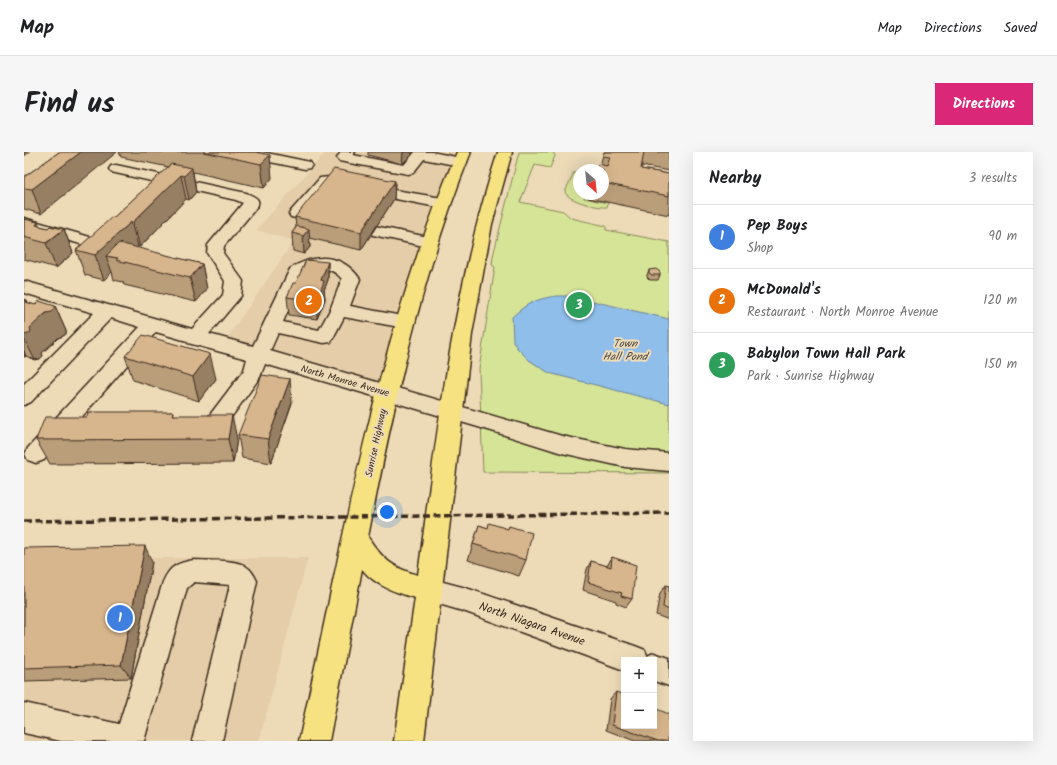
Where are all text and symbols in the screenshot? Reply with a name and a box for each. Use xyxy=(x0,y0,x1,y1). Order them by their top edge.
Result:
text: Map xyxy=(20,13,54,43)
text: Map xyxy=(877,17,902,39)
text: Directions xyxy=(924,17,982,39)
text: Saved xyxy=(1004,17,1037,39)
text: Find us xyxy=(24,82,115,127)
button: Directions xyxy=(935,83,1033,125)
north arrow xyxy=(573,164,609,200)
text: Nearby xyxy=(709,165,761,192)
text: 3 results xyxy=(969,168,1017,189)
text: Pep Boys xyxy=(747,214,807,238)
text: 1 xyxy=(720,226,724,247)
text: 90 m xyxy=(989,226,1017,247)
text: Shop xyxy=(747,238,773,259)
text: McDonald's xyxy=(747,278,821,302)
pin: 2 xyxy=(296,286,322,316)
pin: 3 xyxy=(566,290,592,320)
text: 2 xyxy=(718,290,726,311)
text: 120 m xyxy=(983,290,1017,311)
text: Restaurant · North Monroe Avenue xyxy=(747,302,938,323)
water label: Town Hall Pond xyxy=(603,335,650,366)
text: Babylon Town Hall Park xyxy=(747,342,905,366)
text: 3 xyxy=(718,354,726,375)
text: 150 m xyxy=(984,354,1017,375)
street label: North Monroe Avenue xyxy=(299,361,392,401)
text: Park · Sunrise Highway xyxy=(747,366,874,387)
street label: Sunrise Highway xyxy=(361,407,391,479)
your location xyxy=(377,502,397,522)
street label: North Niagara Avenue xyxy=(476,597,588,651)
pin: 1 xyxy=(107,603,133,633)
map controls xyxy=(621,657,657,729)
button: + xyxy=(621,657,657,693)
button: − xyxy=(621,693,657,729)

